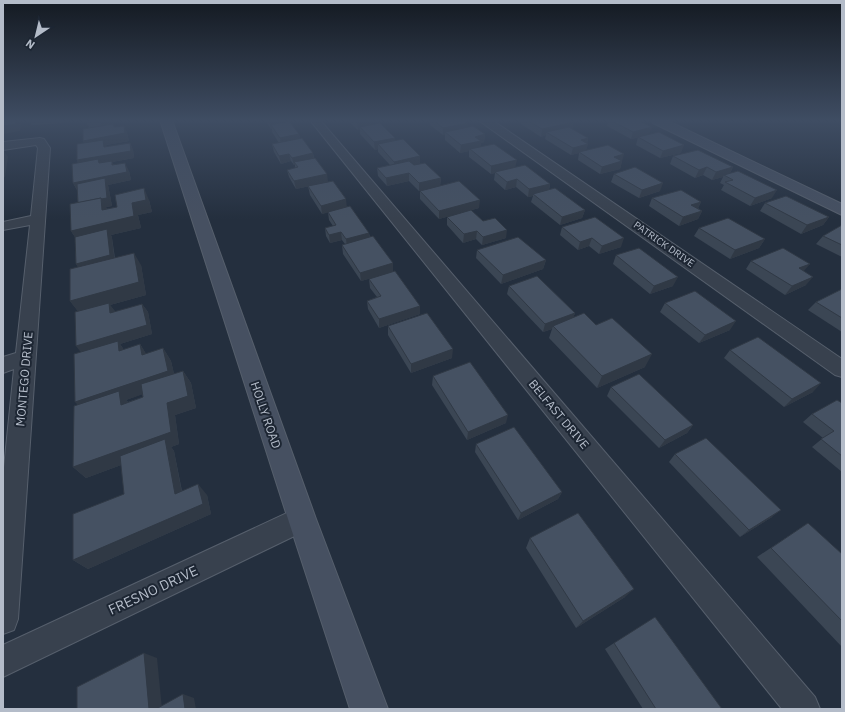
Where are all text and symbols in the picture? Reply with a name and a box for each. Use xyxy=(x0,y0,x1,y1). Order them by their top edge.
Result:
north arrow xyxy=(16,16,56,56)
text: N xyxy=(23,36,38,52)
street label: PATRICK DRIVE xyxy=(631,218,697,270)
street label: MONTEGO DRIVE xyxy=(12,331,36,427)
street label: BELFAST DRIVE xyxy=(526,376,592,452)
street label: HOLLY ROAD xyxy=(248,380,284,450)
street label: FRESNO DRIVE xyxy=(105,561,201,619)

